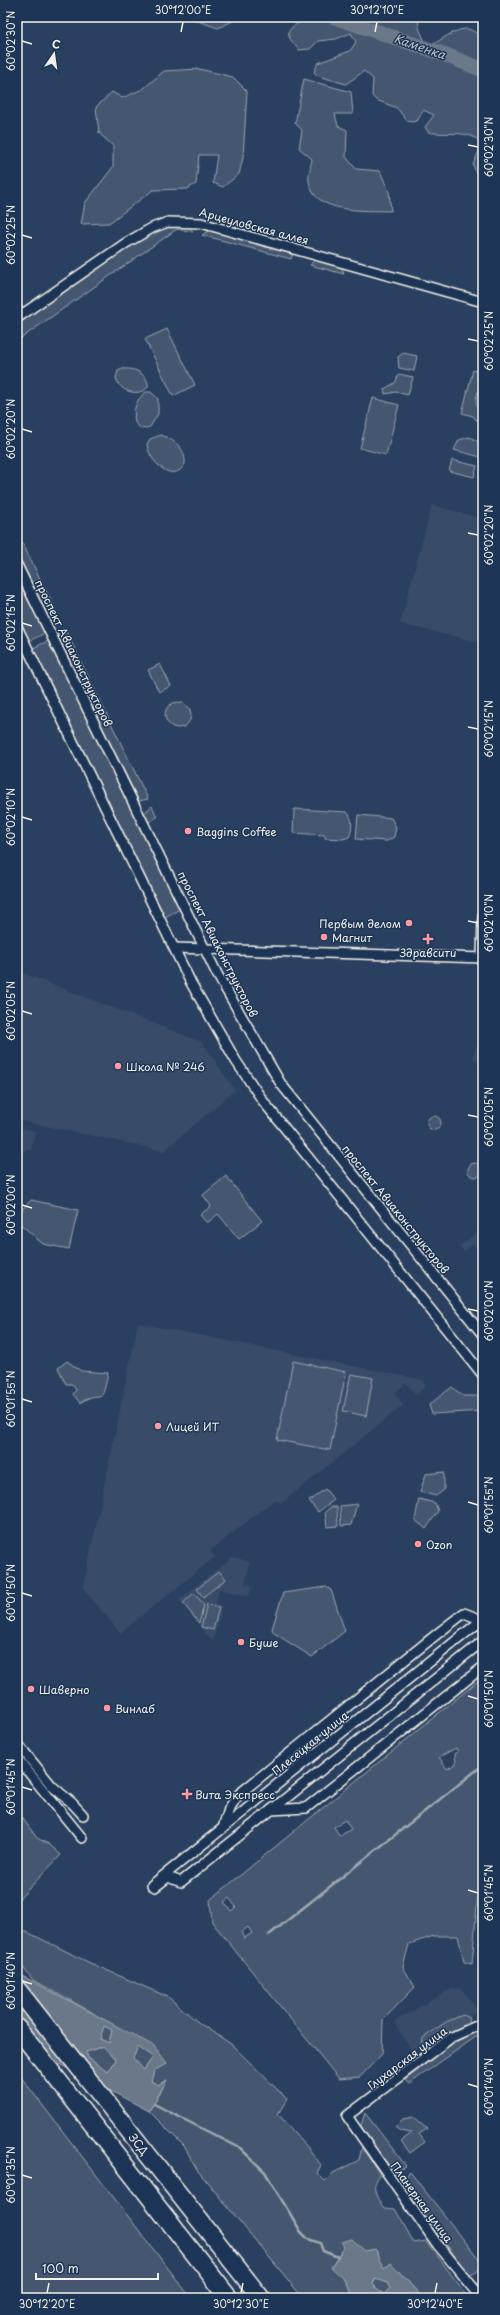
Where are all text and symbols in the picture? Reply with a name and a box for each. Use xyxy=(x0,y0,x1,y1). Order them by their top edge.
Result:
text: 30°12'00"E xyxy=(155,2,211,17)
text: 30°12'10"E xyxy=(350,2,404,17)
text: 60°02'30"N xyxy=(3,11,18,71)
water label: Каменка xyxy=(392,29,449,63)
north arrow xyxy=(34,34,74,74)
text: С xyxy=(50,35,62,53)
text: 60°02'30"N xyxy=(481,117,496,177)
street label: Арцеуловская аллея xyxy=(197,203,311,249)
text: 60°02'25"N xyxy=(3,205,18,265)
text: 60°02'25"N xyxy=(481,311,496,371)
text: 60°02'20"N xyxy=(3,398,18,459)
text: 60°02'20"N xyxy=(481,504,496,565)
street label: проспект Авиаконструкторов xyxy=(31,577,117,730)
text: 60°02'15"N xyxy=(3,594,18,652)
text: 60°02'15"N xyxy=(481,700,496,758)
text: 60°02'10"N xyxy=(3,788,18,846)
place label: Baggins Coffee xyxy=(196,823,277,840)
marker: Baggins Coffee xyxy=(183,826,193,836)
street label: проспект Авиаконструкторов xyxy=(174,868,263,1020)
text: 60°02'10"N xyxy=(481,894,496,952)
place label: Первым делом xyxy=(319,915,401,932)
marker: Первым делом xyxy=(404,918,414,928)
place label: Магнит xyxy=(332,929,373,946)
marker: Магнит xyxy=(319,932,329,942)
marker: Здравсити xyxy=(423,934,433,944)
place label: Здравсити xyxy=(399,944,456,961)
text: 60°02'05"N xyxy=(3,981,18,1041)
place label: Школа № 246 xyxy=(126,1058,205,1075)
marker: Школа № 246 xyxy=(113,1061,123,1071)
text: 60°02'05"N xyxy=(481,1087,496,1147)
street label: проспект Авиаконструкторов xyxy=(338,1141,454,1278)
text: 60°02'00"N xyxy=(3,1174,18,1236)
text: 60°02'00"N xyxy=(481,1280,496,1342)
text: 60°01'55"N xyxy=(3,1370,18,1428)
place label: Лицей ИТ xyxy=(166,1418,220,1435)
marker: Лицей ИТ xyxy=(153,1421,163,1431)
text: 60°01'55"N xyxy=(481,1476,496,1534)
place label: Ozon xyxy=(426,1536,452,1553)
marker: Ozon xyxy=(413,1539,423,1549)
text: 60°01'50"N xyxy=(3,1564,18,1622)
place label: Буше xyxy=(249,1634,278,1651)
marker: Буше xyxy=(236,1637,246,1647)
text: 60°01'50"N xyxy=(481,1670,496,1728)
place label: Шаверно xyxy=(39,1681,89,1698)
marker: Шаверно xyxy=(26,1684,36,1694)
place label: Винлаб xyxy=(115,1700,155,1717)
marker: Винлаб xyxy=(102,1703,112,1713)
street label: Плесецкая улица xyxy=(268,1707,352,1779)
text: 60°01'45"N xyxy=(3,1758,18,1816)
place label: Вита Экспресс xyxy=(195,1786,275,1803)
marker: Вита Экспресс xyxy=(182,1789,192,1799)
text: 60°01'45"N xyxy=(481,1864,496,1922)
text: 60°01'40"N xyxy=(3,1952,18,2010)
street label: Глухарская улица xyxy=(364,2022,450,2094)
text: 60°01'40"N xyxy=(481,2058,496,2116)
street label: ЗСД xyxy=(125,2129,153,2159)
text: 60°01'35"N xyxy=(3,2146,18,2204)
street label: Планерная улица xyxy=(387,2158,457,2246)
scale bar xyxy=(36,2255,158,2281)
text: 100 m xyxy=(42,2259,79,2277)
text: 30°12'20"E xyxy=(19,2296,75,2311)
text: 30°12'30"E xyxy=(213,2296,269,2311)
text: 30°12'40"E xyxy=(407,2296,463,2311)

